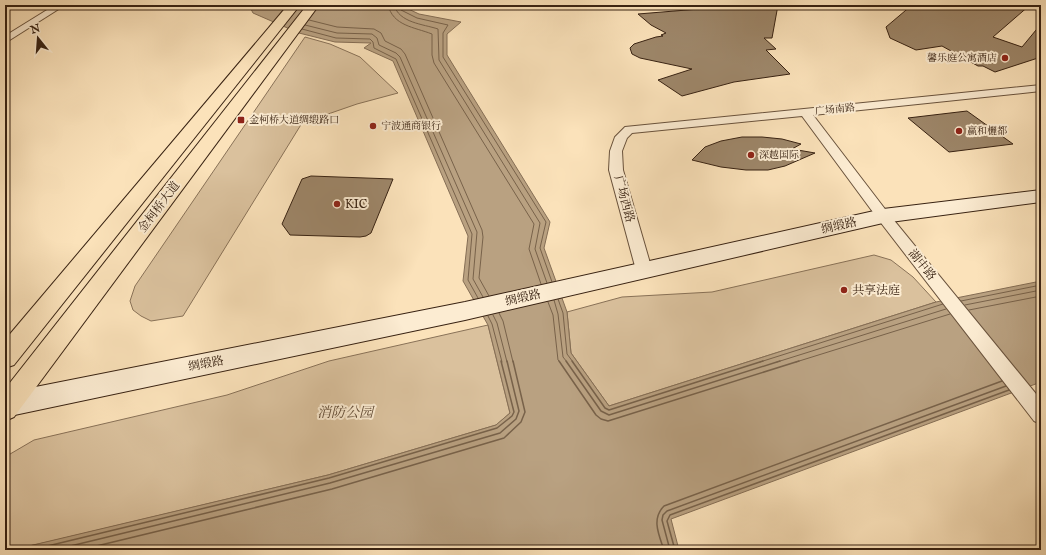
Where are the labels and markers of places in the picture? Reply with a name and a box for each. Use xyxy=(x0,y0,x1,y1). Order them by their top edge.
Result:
place label: 馨乐庭公寓酒店 xyxy=(927,52,997,65)
marker: 馨乐庭公寓酒店 xyxy=(1000,53,1010,63)
place label: 金柯桥大道绸缎路口 xyxy=(249,114,339,127)
marker: 金柯桥大道绸缎路口 xyxy=(236,115,246,125)
place label: 宁波通商银行 xyxy=(381,120,441,133)
marker: 宁波通商银行 xyxy=(368,121,378,131)
place label: 赢和欐都 xyxy=(967,125,1007,138)
marker: 赢和欐都 xyxy=(954,126,964,136)
place label: 深越国际 xyxy=(759,149,799,162)
marker: 深越国际 xyxy=(746,150,756,160)
place label: KIC xyxy=(345,197,368,212)
marker: KIC xyxy=(332,199,342,209)
place label: 共享法庭 xyxy=(852,283,900,298)
marker: 共享法庭 xyxy=(839,285,849,295)

